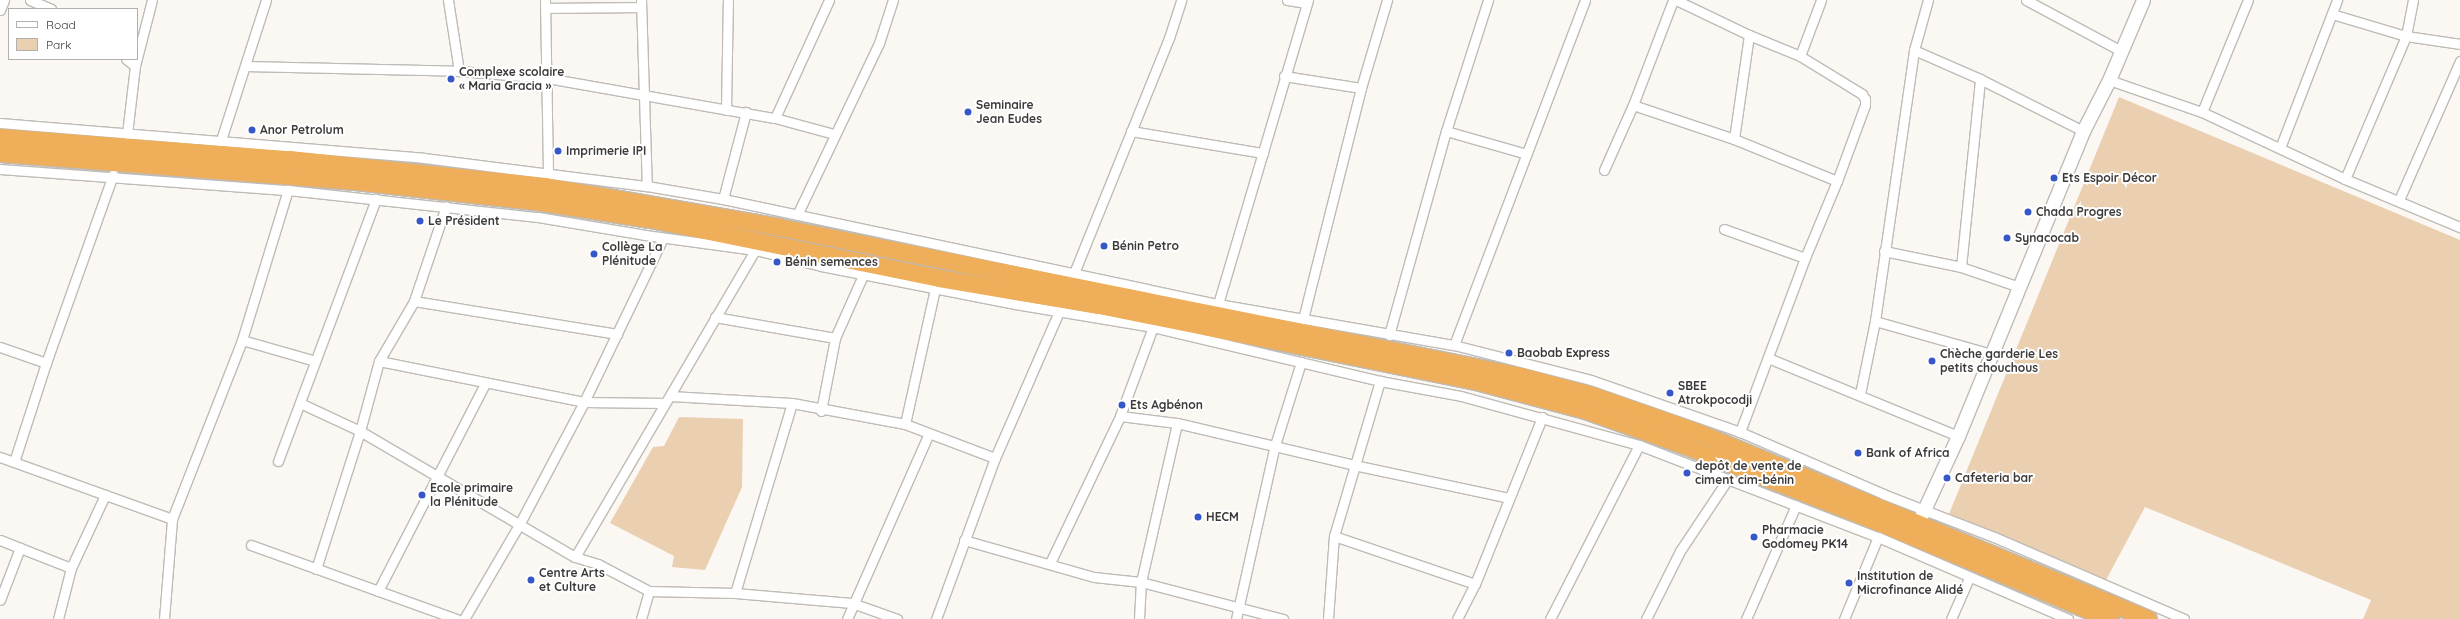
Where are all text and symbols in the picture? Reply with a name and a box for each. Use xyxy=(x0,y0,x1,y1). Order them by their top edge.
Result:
legend xyxy=(8,8,138,60)
text: Road xyxy=(46,17,76,32)
text: Park xyxy=(46,37,71,52)
place label: Complexe scolaire « Maria Gracia » xyxy=(459,65,564,93)
marker: Complexe scolaire « Maria Gracia » xyxy=(446,74,456,84)
place label: Seminaire Jean Eudes xyxy=(976,98,1042,126)
marker: Seminaire Jean Eudes xyxy=(963,107,973,117)
place label: Anor Petrolum xyxy=(260,123,344,137)
marker: Anor Petrolum xyxy=(247,125,257,135)
place label: Imprimerie IPI xyxy=(566,144,646,158)
marker: Imprimerie IPI xyxy=(553,146,563,156)
place label: Ets Espoir Décor xyxy=(2062,171,2157,185)
marker: Ets Espoir Décor xyxy=(2049,173,2059,183)
place label: Chada Progres xyxy=(2036,205,2122,219)
marker: Chada Progres xyxy=(2023,207,2033,217)
place label: Le Président xyxy=(428,214,500,228)
marker: Le Président xyxy=(415,216,425,226)
place label: Synacocab xyxy=(2015,231,2079,245)
marker: Synacocab xyxy=(2002,233,2012,243)
place label: Bénin Petro xyxy=(1112,239,1179,253)
place label: Collège La Plénitude xyxy=(602,240,663,268)
marker: Bénin Petro xyxy=(1099,241,1109,251)
marker: Collège La Plénitude xyxy=(589,249,599,259)
place label: Bénin semences xyxy=(785,255,878,269)
marker: Bénin semences xyxy=(772,257,782,267)
place label: Baobab Express xyxy=(1517,346,1610,360)
place label: Chèche garderie Les petits chouchous xyxy=(1940,347,2058,375)
marker: Baobab Express xyxy=(1504,348,1514,358)
marker: Chèche garderie Les petits chouchous xyxy=(1927,356,1937,366)
place label: SBEE Atrokpocodji xyxy=(1678,379,1752,407)
marker: SBEE Atrokpocodji xyxy=(1665,388,1675,398)
place label: Ets Agbénon xyxy=(1130,398,1203,412)
marker: Ets Agbénon xyxy=(1117,400,1127,410)
place label: Bank of Africa xyxy=(1866,446,1950,460)
marker: Bank of Africa xyxy=(1853,448,1863,458)
place label: depôt de vente de ciment cim-bénin xyxy=(1695,459,1802,487)
marker: depôt de vente de ciment cim-bénin xyxy=(1682,468,1692,478)
place label: Cafeteria bar xyxy=(1955,471,2033,485)
marker: Cafeteria bar xyxy=(1942,473,1952,483)
place label: Ecole primaire la Plénitude xyxy=(430,481,513,509)
marker: Ecole primaire la Plénitude xyxy=(417,490,427,500)
place label: HECM xyxy=(1206,510,1239,524)
marker: HECM xyxy=(1193,512,1203,522)
place label: Pharmacie Godomey PK14 xyxy=(1762,523,1848,551)
marker: Pharmacie Godomey PK14 xyxy=(1749,532,1759,542)
place label: Centre Arts et Culture xyxy=(539,566,605,594)
place label: Institution de Microfinance Alidé xyxy=(1857,569,1963,597)
marker: Centre Arts et Culture xyxy=(526,575,536,585)
marker: Institution de Microfinance Alidé xyxy=(1844,578,1854,588)

